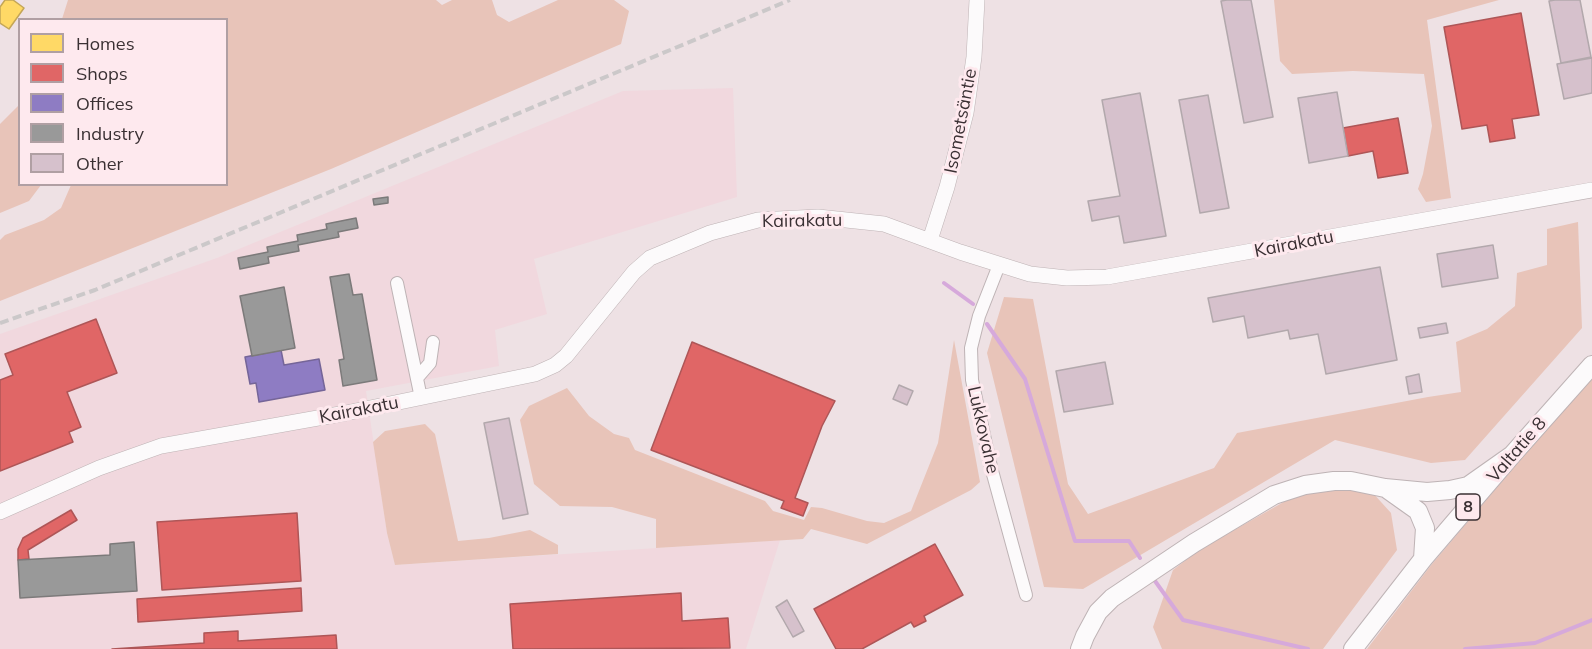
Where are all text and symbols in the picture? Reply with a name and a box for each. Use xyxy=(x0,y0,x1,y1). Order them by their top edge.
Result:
legend xyxy=(18,18,228,186)
text: Homes xyxy=(76,32,135,55)
text: Shops xyxy=(76,62,128,85)
street label: Isometsäntie xyxy=(940,67,982,175)
text: Offices xyxy=(76,92,133,115)
text: Industry xyxy=(76,122,144,145)
text: Other xyxy=(76,152,123,175)
street label: Kairakatu xyxy=(762,210,842,232)
street label: Kairakatu xyxy=(1252,226,1336,262)
street label: Lukkovahe xyxy=(962,384,1004,476)
street label: Kairakatu xyxy=(317,392,401,428)
street label: Valtatie 8 xyxy=(1483,413,1551,487)
road number: 8 xyxy=(1456,494,1480,520)

